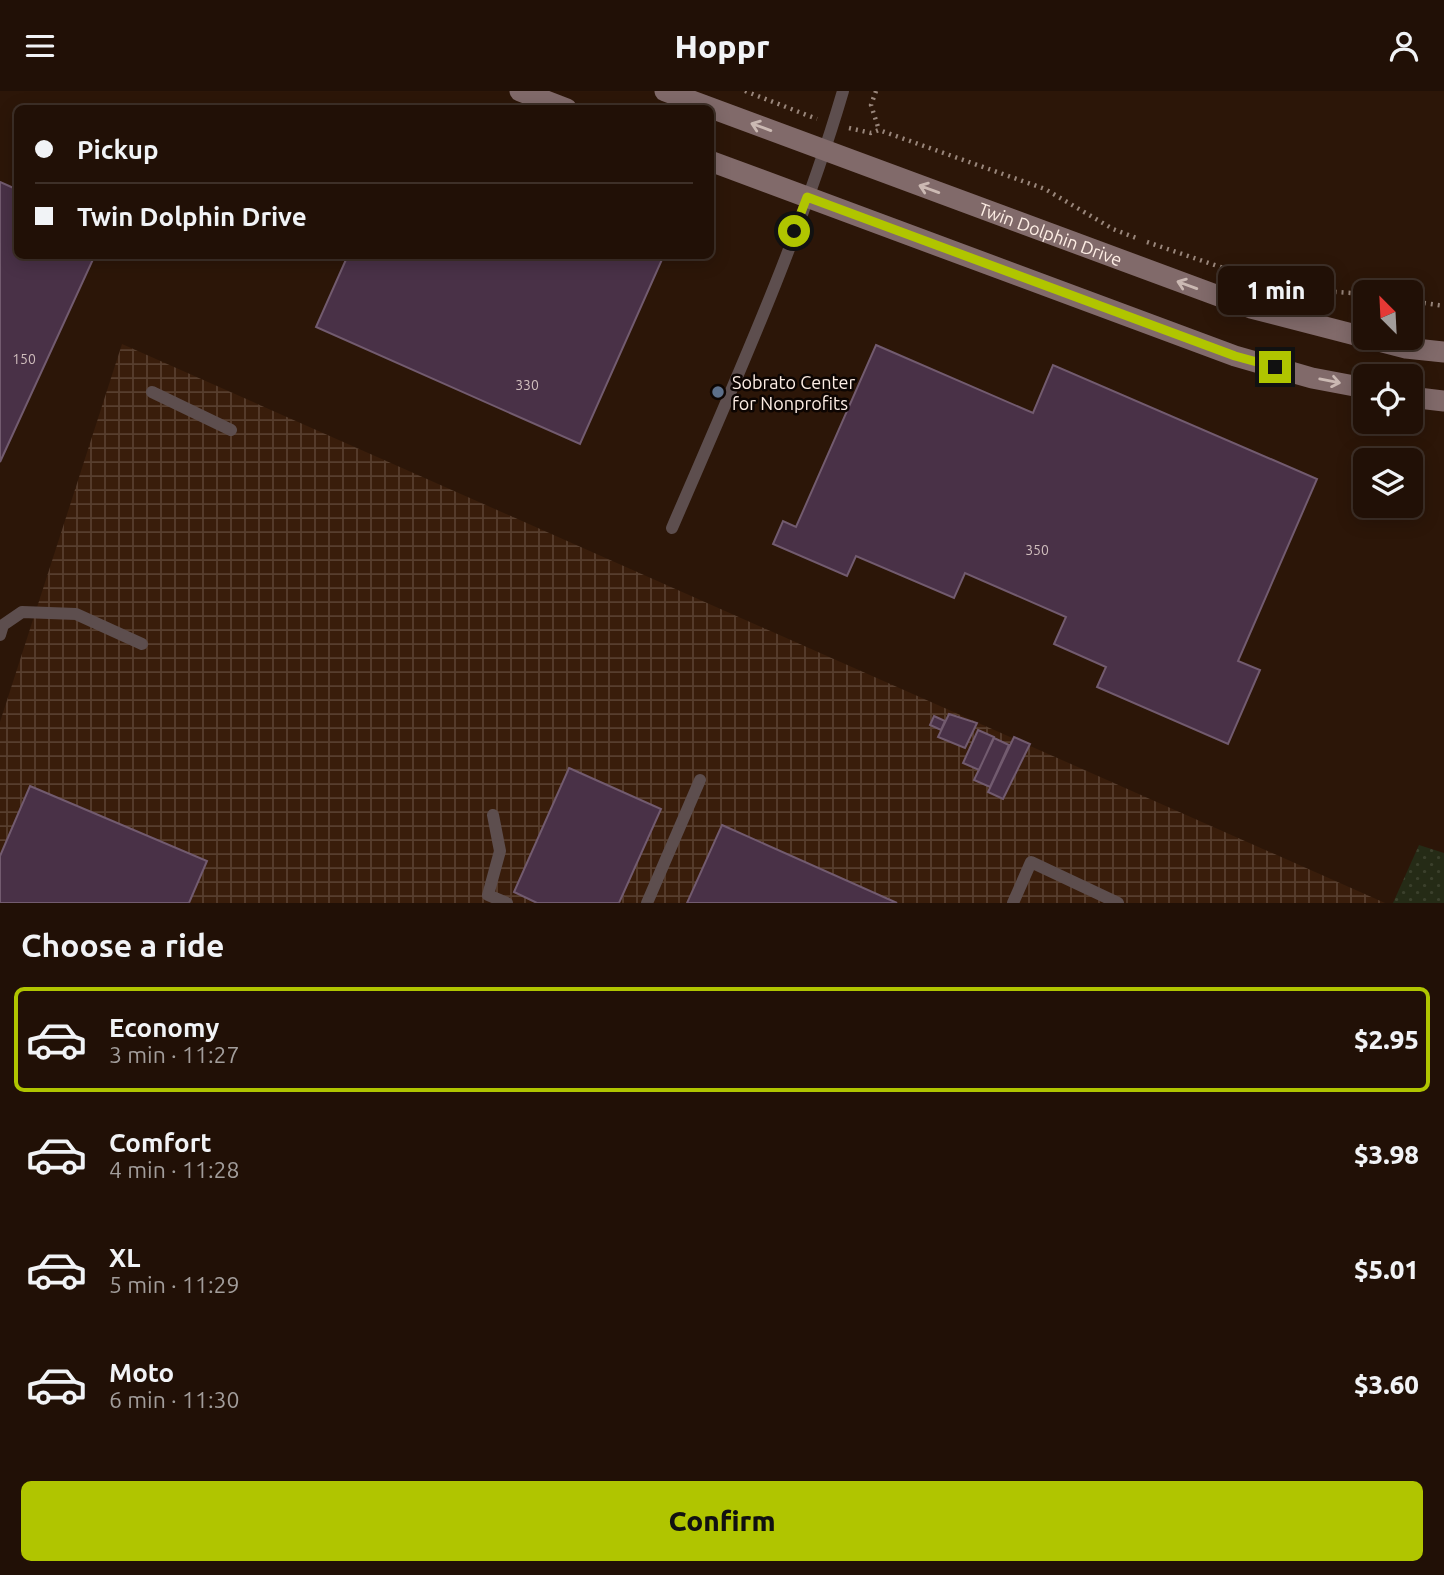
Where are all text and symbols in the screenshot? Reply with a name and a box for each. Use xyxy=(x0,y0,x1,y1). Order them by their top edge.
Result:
icon: menu xyxy=(21,27,59,65)
icon: person xyxy=(1385,27,1423,65)
text: Hoppr xyxy=(674,28,770,64)
one-way arrow xyxy=(751,119,773,132)
text: Pickup xyxy=(77,135,159,164)
one-way arrow xyxy=(919,182,941,194)
street label: Twin Dolphin Drive xyxy=(976,198,1125,269)
text: Twin Dolphin Drive xyxy=(77,202,307,231)
route start xyxy=(778,215,810,247)
callout: 1 min xyxy=(1217,265,1333,315)
one-way arrow xyxy=(1177,277,1199,290)
text: 1 min xyxy=(1247,278,1305,303)
north arrow xyxy=(1353,280,1423,350)
map controls xyxy=(1353,280,1423,518)
house number: 150 xyxy=(12,351,36,367)
route end xyxy=(1259,351,1291,383)
button: locate xyxy=(1353,364,1423,434)
place label: Sobrato Center for Nonprofits xyxy=(732,372,855,413)
one-way arrow xyxy=(1318,375,1341,389)
house number: 330 xyxy=(515,377,539,393)
marker: Sobrato Center for Nonprofits xyxy=(710,384,726,400)
button: layers xyxy=(1353,448,1423,518)
house number: 350 xyxy=(1025,542,1049,558)
text: Choose a ride xyxy=(21,927,224,963)
icon: car xyxy=(25,1008,88,1071)
text: Economy xyxy=(109,1013,219,1042)
text: $2.95 xyxy=(1354,1025,1419,1054)
text: 3 min · 11:27 xyxy=(109,1042,240,1067)
icon: car xyxy=(25,1123,88,1186)
text: Comfort xyxy=(109,1128,212,1157)
text: $3.98 xyxy=(1354,1140,1419,1169)
text: 4 min · 11:28 xyxy=(109,1157,240,1182)
icon: car xyxy=(25,1238,88,1301)
text: XL xyxy=(109,1243,140,1272)
text: $5.01 xyxy=(1354,1255,1419,1284)
text: 5 min · 11:29 xyxy=(109,1272,240,1297)
icon: car xyxy=(25,1353,88,1416)
text: Moto xyxy=(109,1358,174,1387)
text: $3.60 xyxy=(1354,1370,1419,1399)
text: 6 min · 11:30 xyxy=(109,1387,240,1412)
button: Confirm xyxy=(21,1481,1423,1561)

